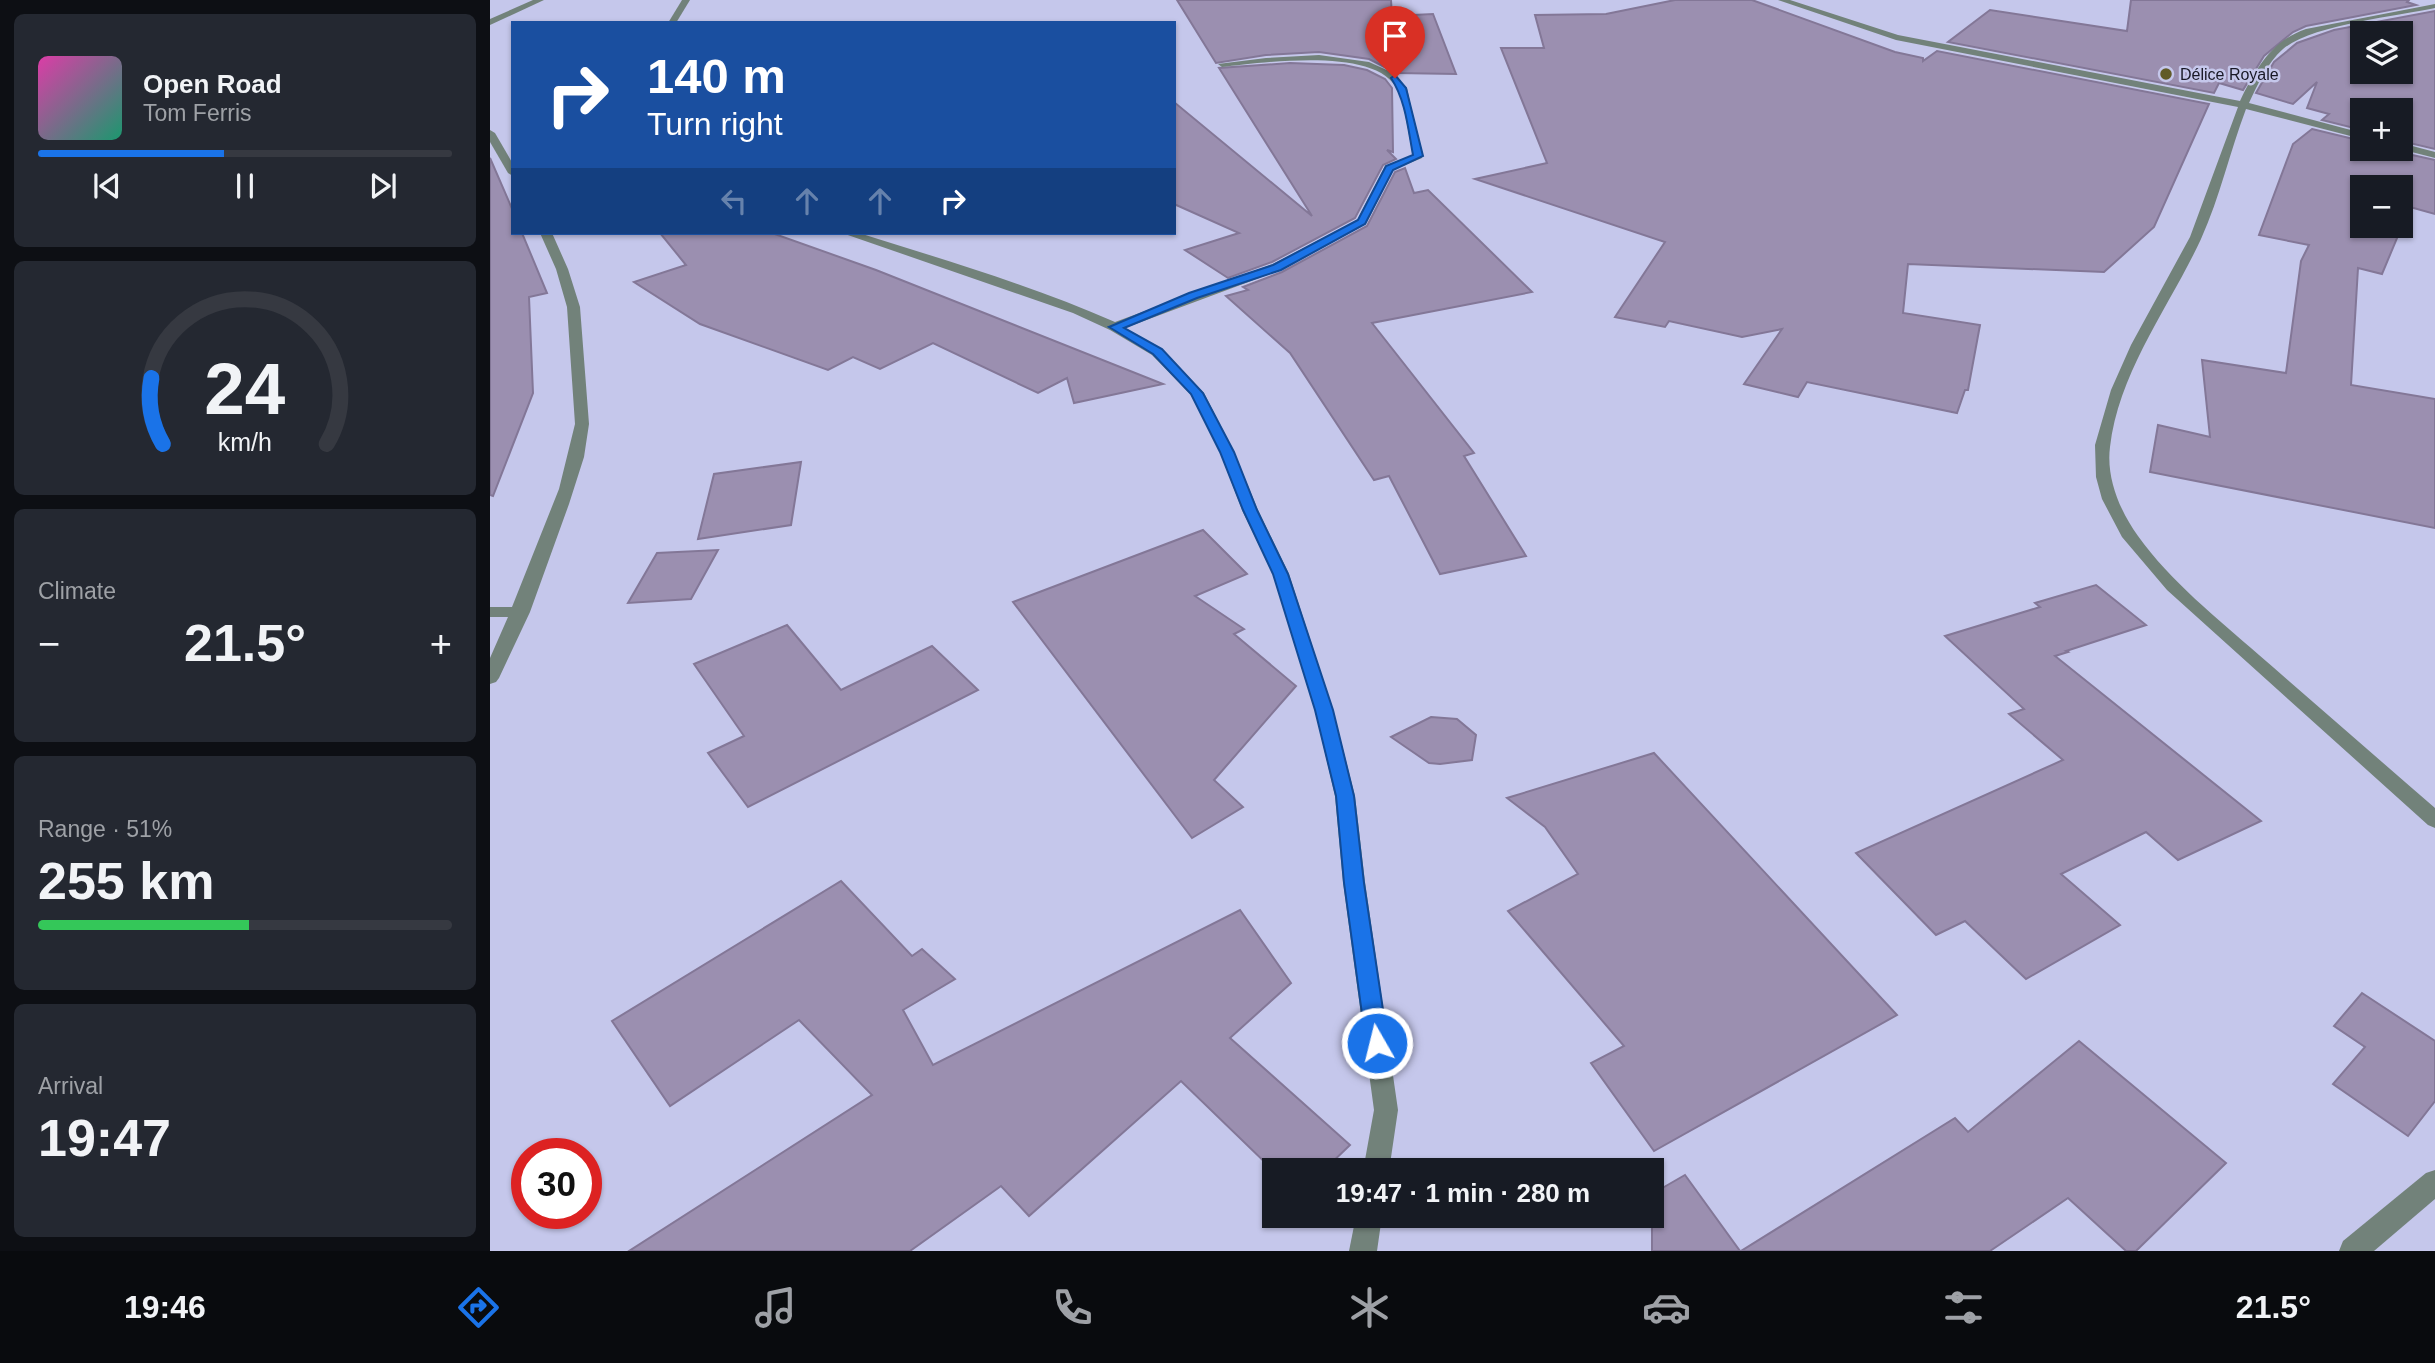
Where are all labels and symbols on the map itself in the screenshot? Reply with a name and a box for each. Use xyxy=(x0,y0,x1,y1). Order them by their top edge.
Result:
pin xyxy=(1365,6,1425,78)
marker: Délice Royale xyxy=(2158,66,2174,82)
place label: Délice Royale xyxy=(2180,66,2279,83)
position arrow xyxy=(1340,1006,1414,1080)
speed limit sign: 30 xyxy=(511,1138,602,1229)

